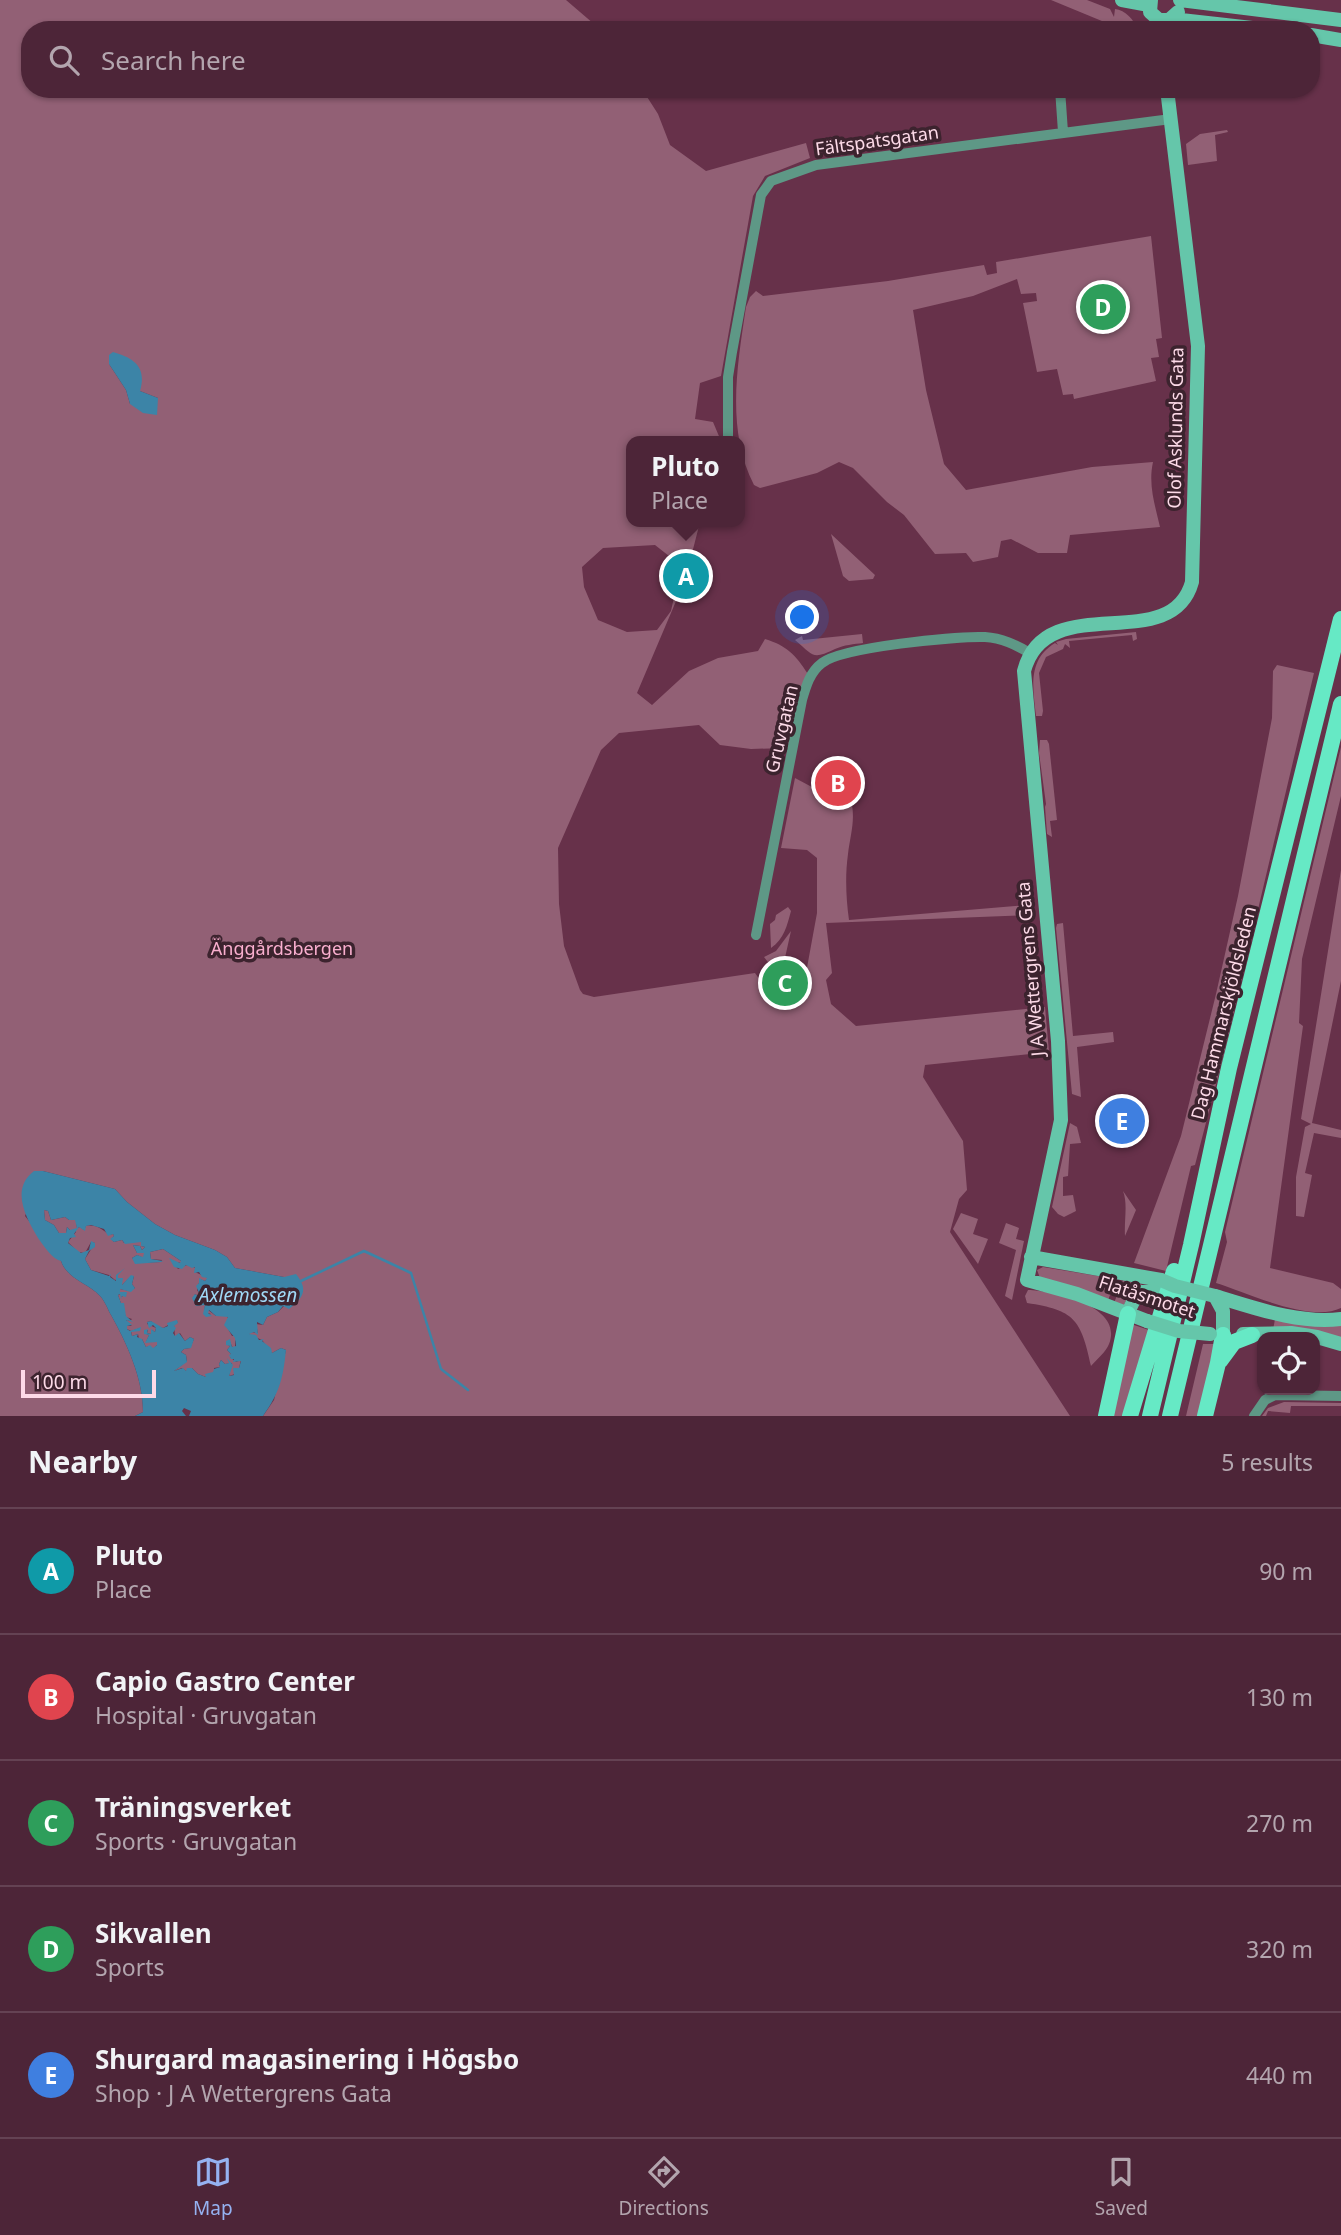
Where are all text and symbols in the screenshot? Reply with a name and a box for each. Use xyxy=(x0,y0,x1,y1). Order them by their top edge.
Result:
search box xyxy=(21,21,1320,98)
icon: search xyxy=(45,41,83,79)
text: Search here xyxy=(101,42,246,78)
street label: Fältspatsgatan xyxy=(814,119,940,161)
pin: D xyxy=(1080,281,1126,333)
street label: Olof Asklunds Gata xyxy=(1162,347,1188,509)
popup xyxy=(626,436,745,527)
text: Pluto xyxy=(651,448,720,484)
text: Place xyxy=(651,484,708,516)
pin: A xyxy=(663,550,709,602)
your location xyxy=(785,600,819,634)
street label: Gruvgatan xyxy=(759,682,803,775)
pin: B xyxy=(815,757,861,809)
street label: J A Wettergrens Gata xyxy=(1010,881,1050,1059)
street label: Dag Hammarskjöldsleden xyxy=(1185,904,1261,1122)
park label: Änggårdsbergen xyxy=(211,936,353,960)
pin: C xyxy=(762,957,808,1009)
pin: E xyxy=(1099,1095,1145,1147)
street label: Flatåsmotet xyxy=(1096,1269,1199,1323)
water label: Axlemossen xyxy=(197,1282,297,1308)
map controls xyxy=(1257,1332,1320,1395)
button: locate xyxy=(1257,1332,1320,1395)
scale bar xyxy=(21,1367,156,1399)
text: 100 m xyxy=(32,1369,87,1395)
text: Nearby xyxy=(28,1441,137,1482)
text: 5 results xyxy=(1221,1446,1313,1478)
text: Pluto xyxy=(95,1537,163,1573)
text: A xyxy=(43,1555,59,1587)
text: 90 m xyxy=(1259,1555,1313,1587)
text: Place xyxy=(95,1573,152,1605)
text: Capio Gastro Center xyxy=(95,1663,355,1699)
text: B xyxy=(43,1681,59,1713)
text: 130 m xyxy=(1246,1681,1313,1713)
text: Hospital · Gruvgatan xyxy=(95,1699,317,1731)
text: Träningsverket xyxy=(95,1789,291,1825)
text: C xyxy=(44,1807,58,1839)
text: 270 m xyxy=(1246,1807,1313,1839)
text: Sports · Gruvgatan xyxy=(95,1825,297,1857)
text: Sikvallen xyxy=(95,1915,212,1951)
text: D xyxy=(43,1933,59,1965)
text: 320 m xyxy=(1246,1933,1313,1965)
text: Sports xyxy=(95,1951,165,1983)
text: Shurgard magasinering i Högsbo xyxy=(95,2041,519,2077)
text: E xyxy=(45,2059,57,2091)
text: 440 m xyxy=(1246,2059,1313,2091)
text: Shop · J A Wettergrens Gata xyxy=(95,2077,392,2109)
tab: Map xyxy=(193,2153,233,2221)
tab: Directions xyxy=(619,2153,709,2221)
tab: Saved xyxy=(1095,2153,1148,2221)

